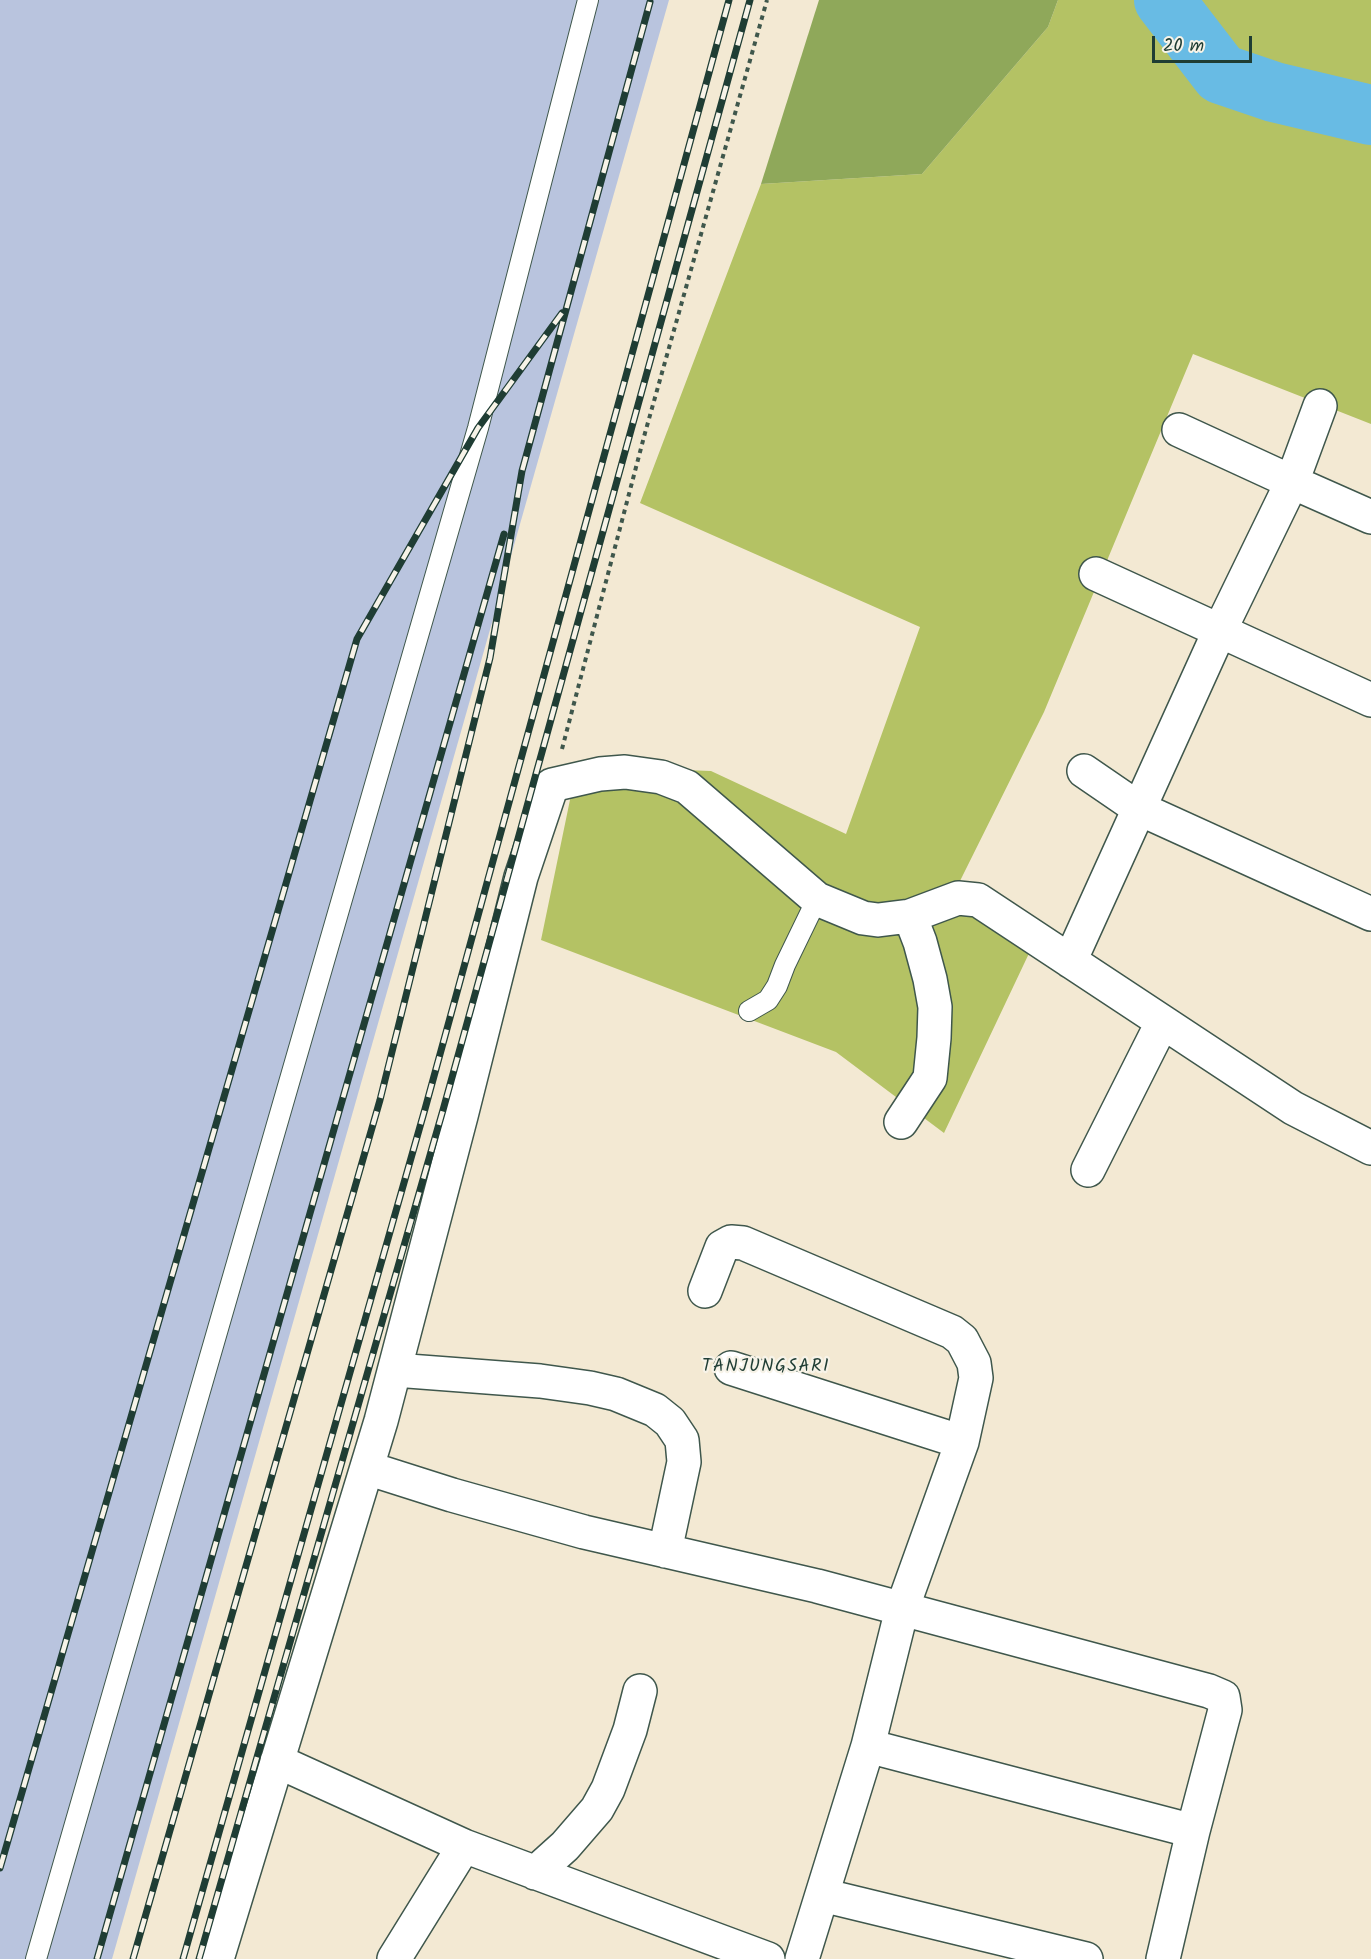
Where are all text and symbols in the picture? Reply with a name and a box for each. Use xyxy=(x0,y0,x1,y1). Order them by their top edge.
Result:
scale bar xyxy=(1155,24,1256,62)
text: 20 m xyxy=(1163,32,1204,61)
district label: TANJUNGSARI xyxy=(702,1357,830,1379)

